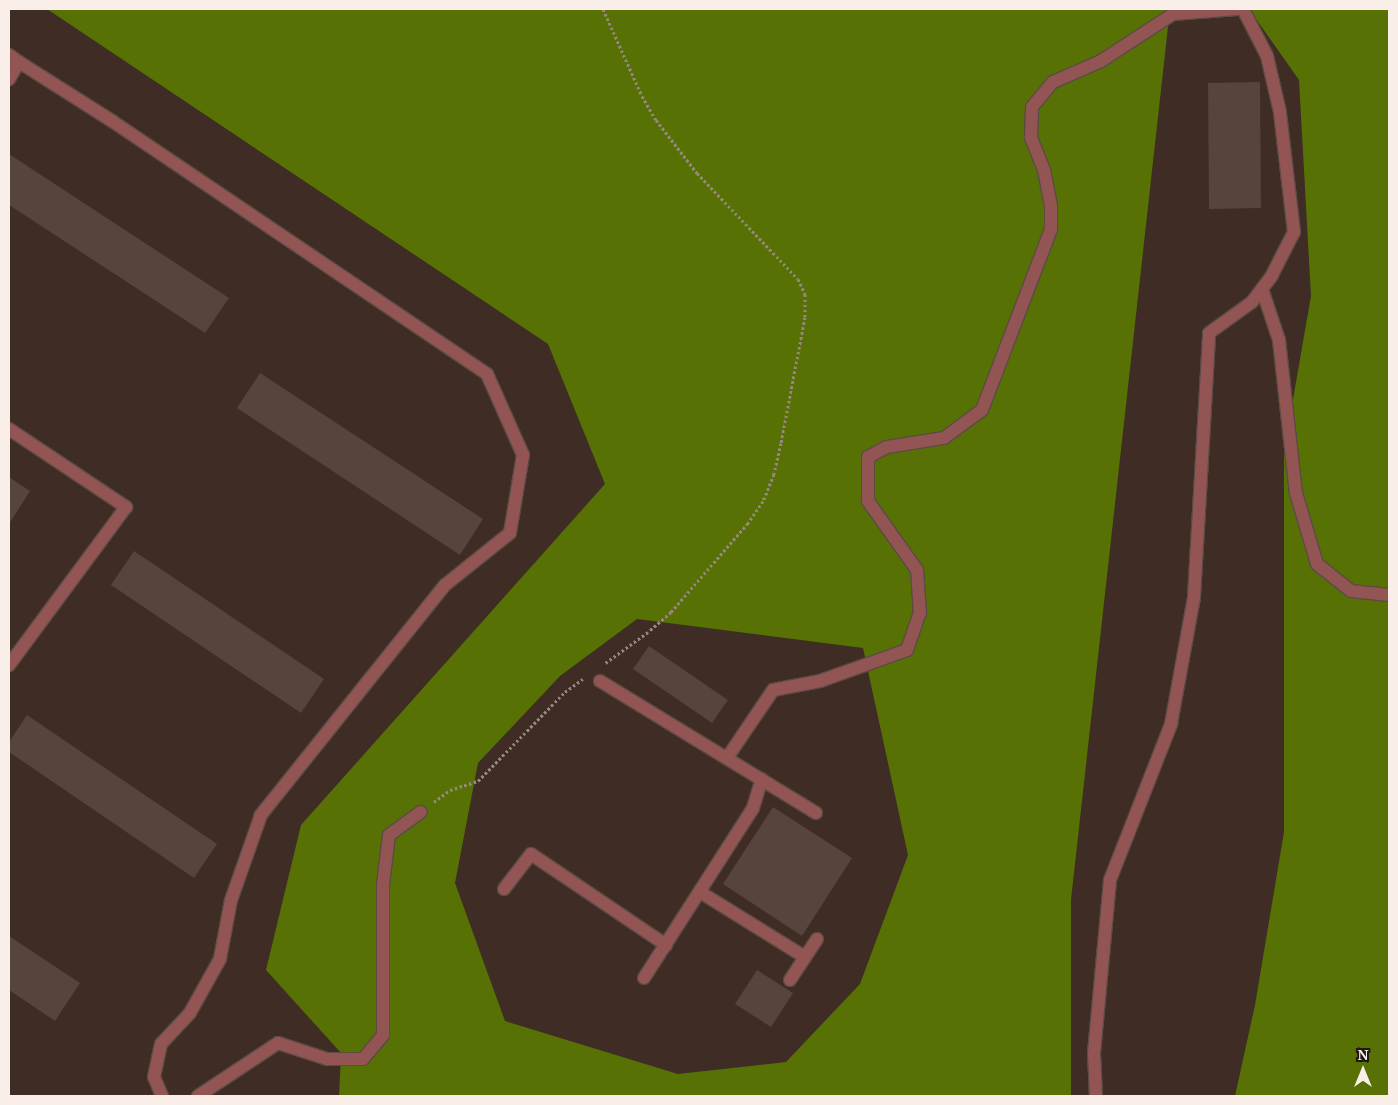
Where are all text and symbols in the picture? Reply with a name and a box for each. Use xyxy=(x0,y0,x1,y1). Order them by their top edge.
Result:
north arrow xyxy=(1338,1045,1388,1095)
text: N xyxy=(1357,1045,1369,1064)

